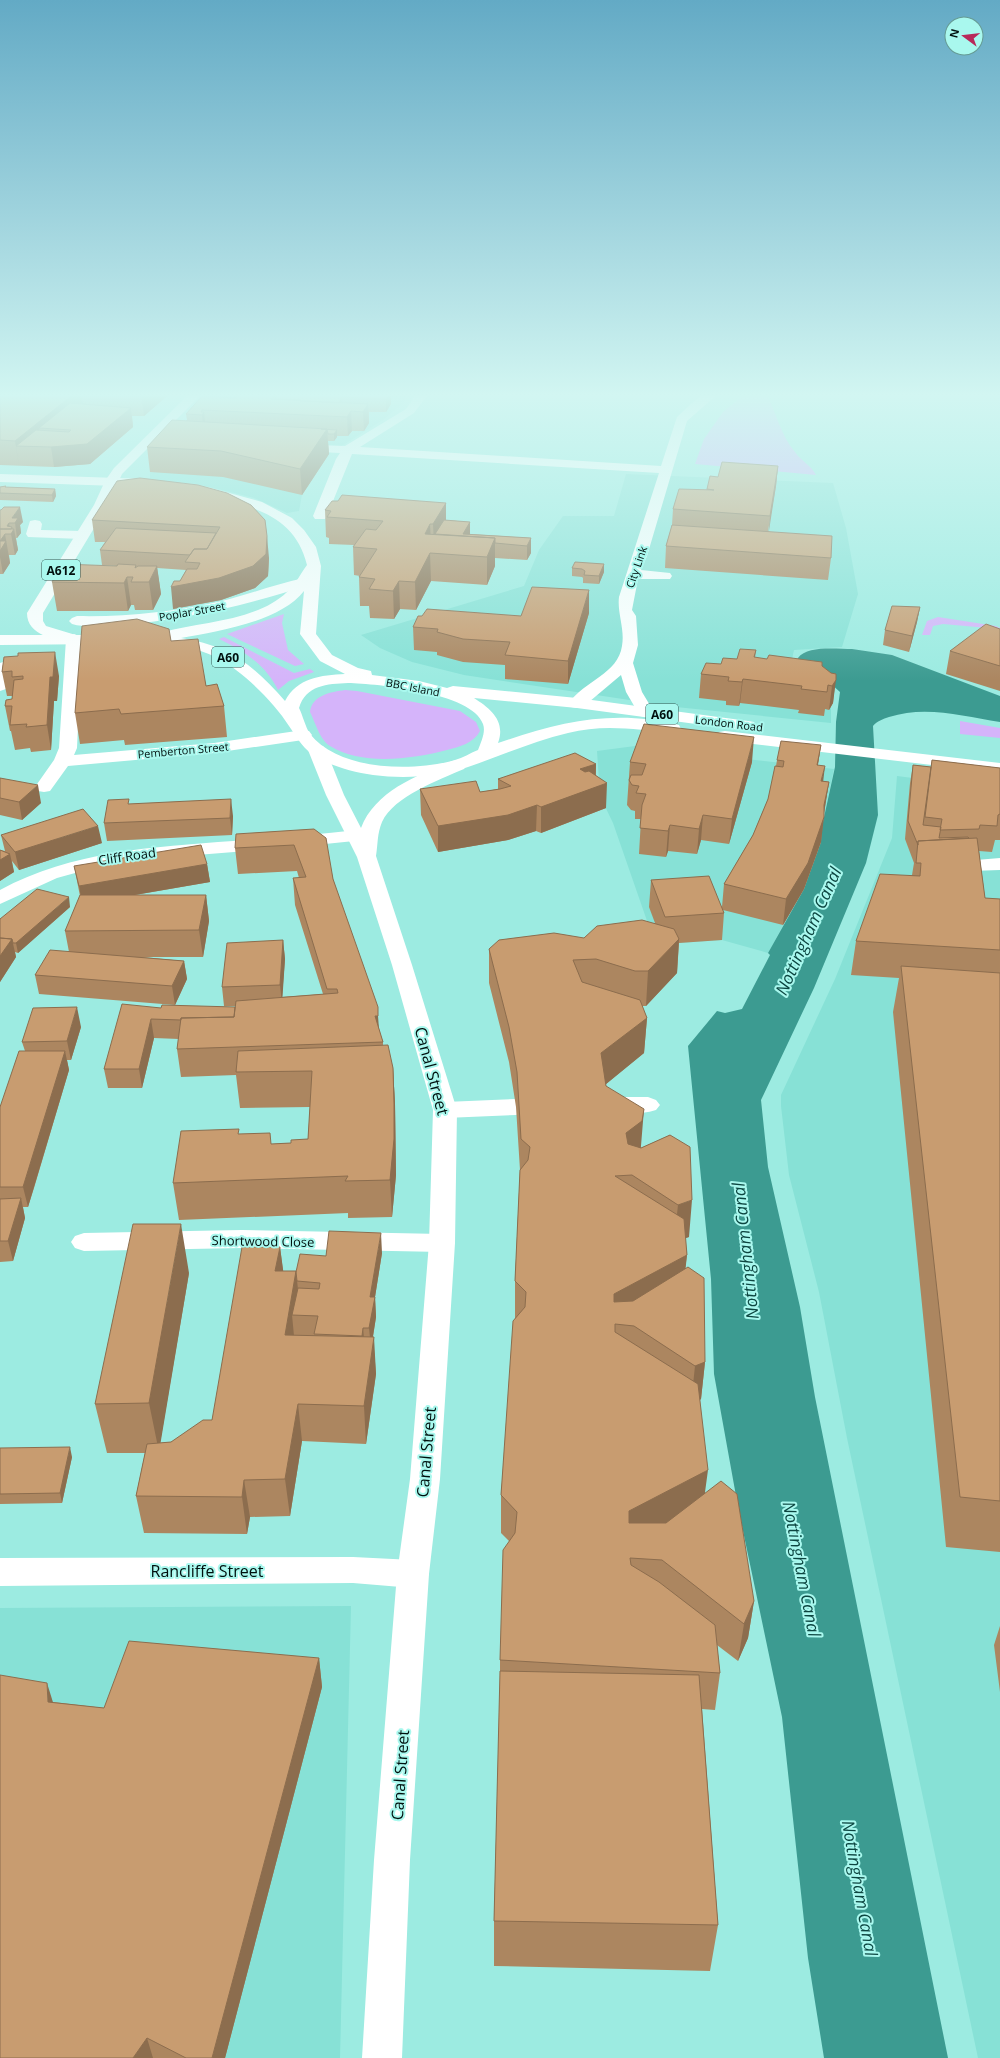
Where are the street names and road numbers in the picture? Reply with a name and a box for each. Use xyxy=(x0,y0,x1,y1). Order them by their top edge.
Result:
street label: City Link xyxy=(622,544,650,590)
road number: A612 xyxy=(42,560,80,580)
street label: Poplar Street xyxy=(158,598,226,624)
road number: A60 xyxy=(212,647,244,667)
street label: BBC Island xyxy=(385,674,441,700)
road number: A60 xyxy=(646,704,678,724)
street label: London Road xyxy=(694,711,764,735)
street label: Pemberton Street xyxy=(137,739,229,761)
street label: Cliff Road xyxy=(97,843,157,869)
street label: Canal Street xyxy=(410,1024,454,1118)
street label: Shortwood Close xyxy=(211,1231,315,1251)
street label: Canal Street xyxy=(411,1406,441,1498)
street label: Rancliffe Street xyxy=(151,1560,264,1582)
street label: Canal Street xyxy=(386,1729,414,1821)

